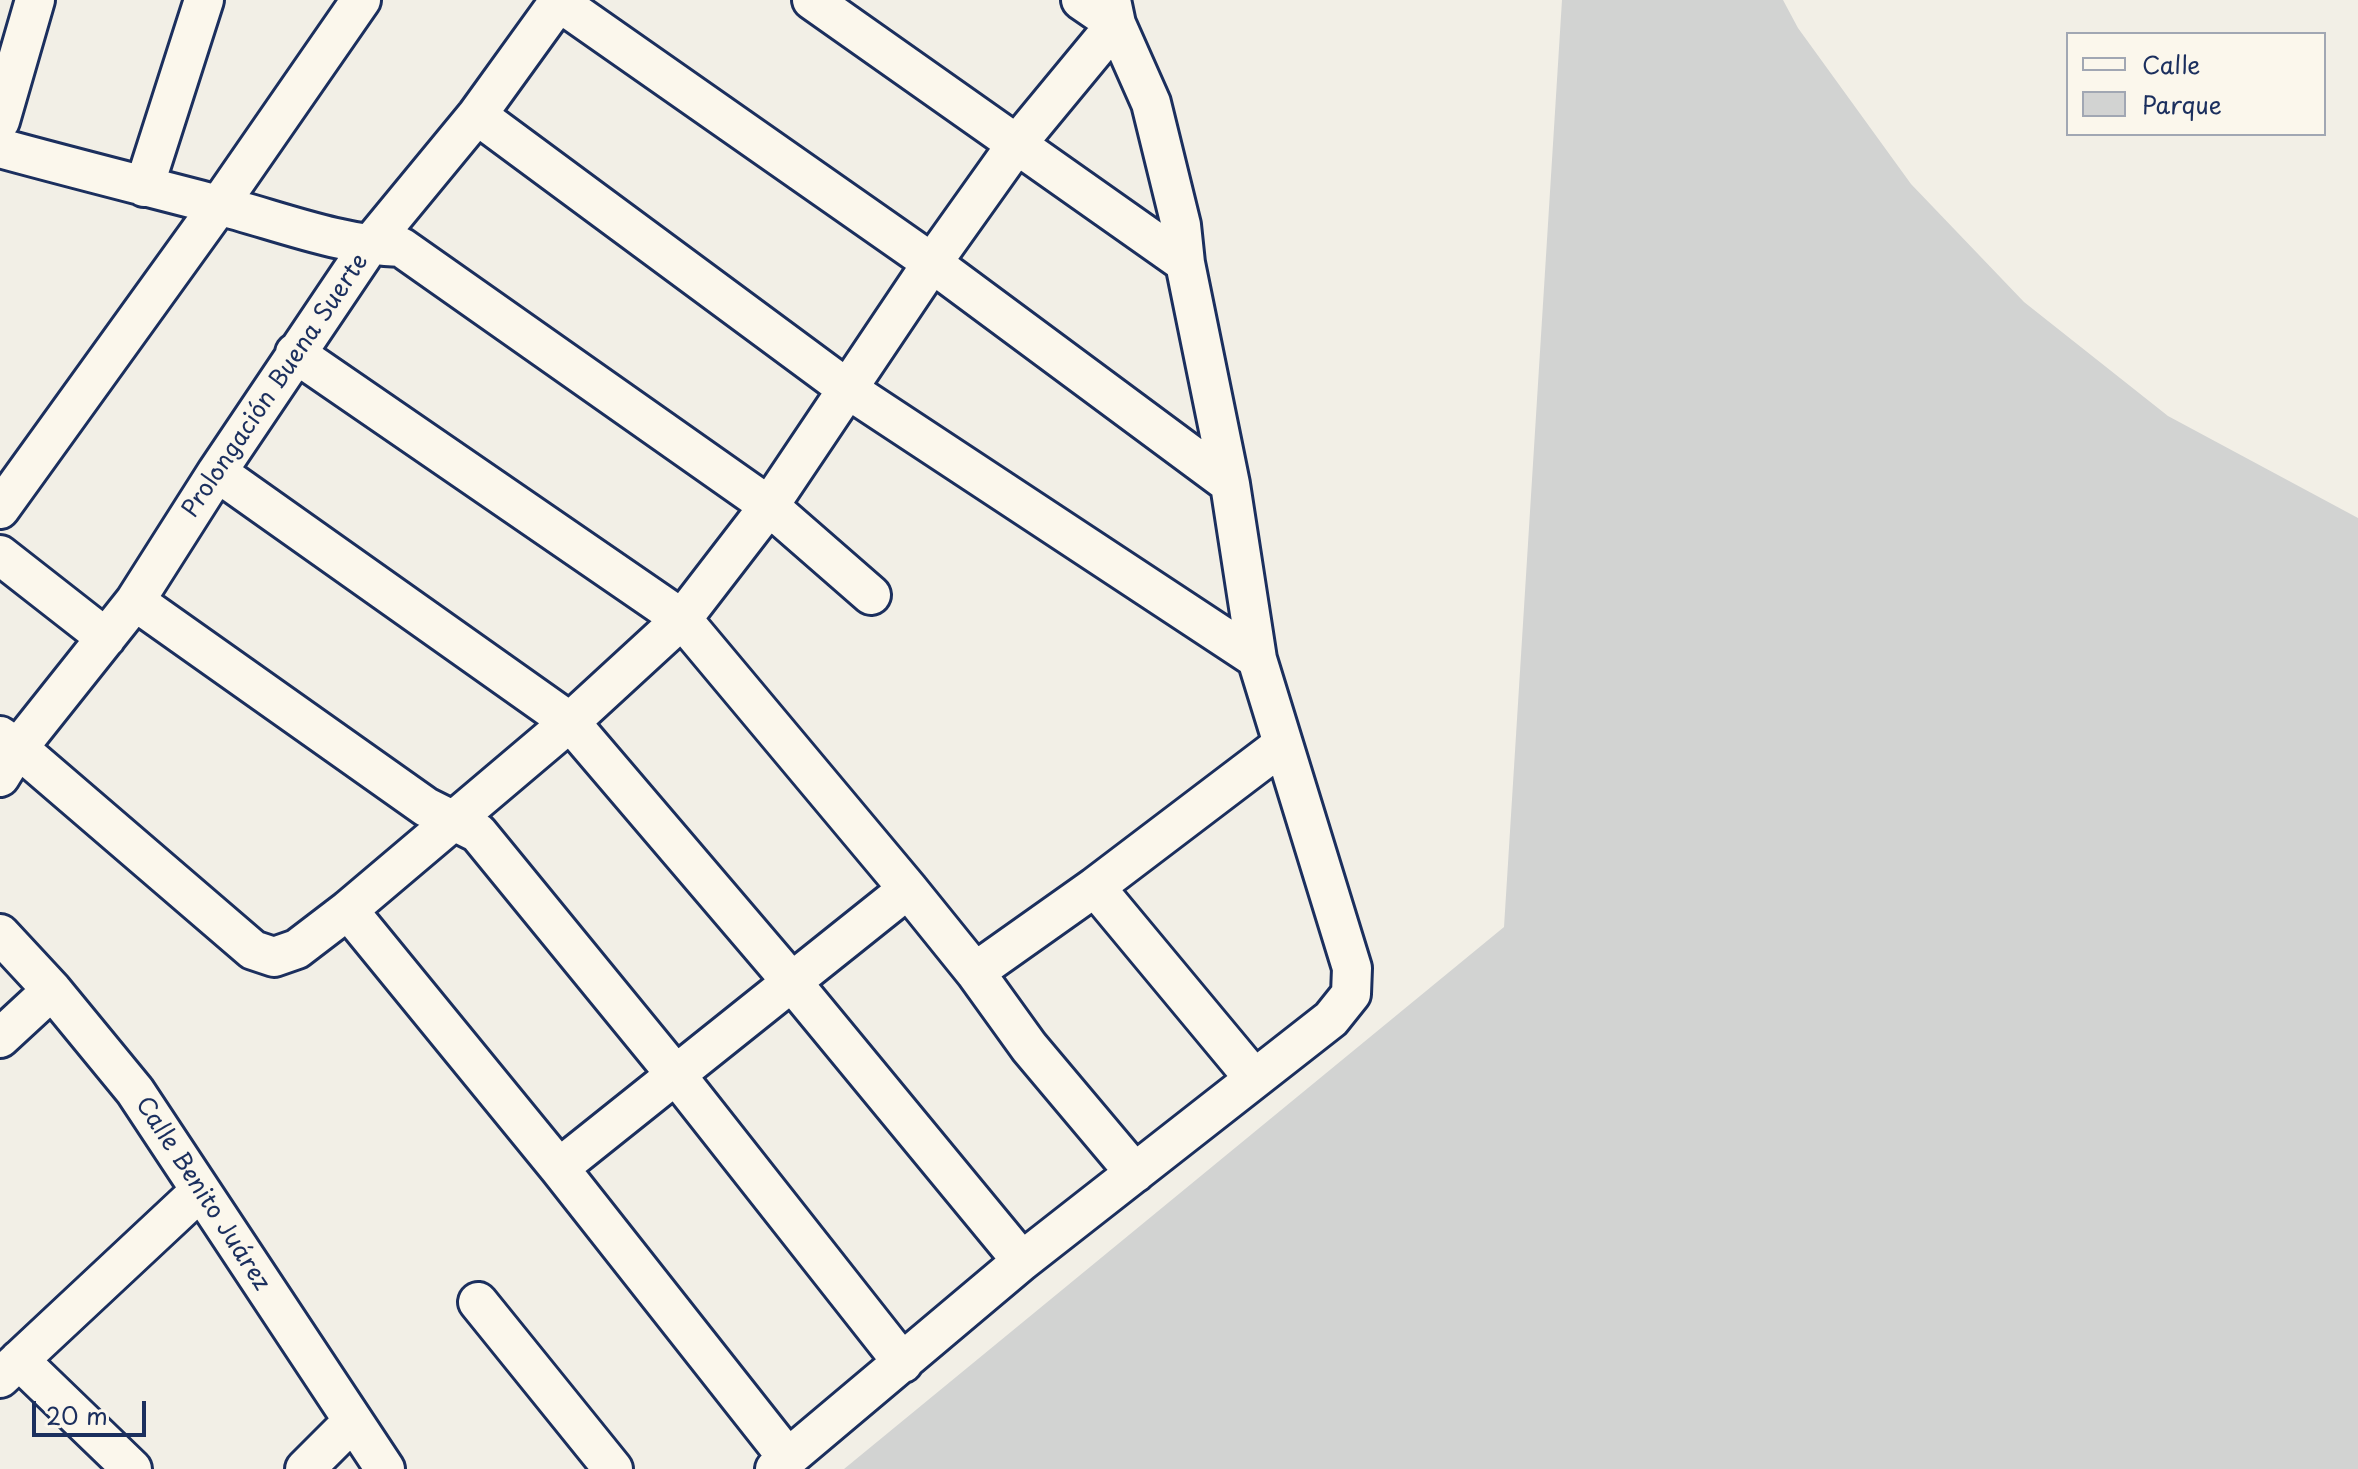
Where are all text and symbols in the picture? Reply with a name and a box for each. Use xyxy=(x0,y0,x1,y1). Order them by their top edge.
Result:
legend xyxy=(2066,32,2326,136)
text: Calle xyxy=(2142,46,2200,82)
text: Parque xyxy=(2142,86,2222,122)
street label: Prolongación Buena Suerte xyxy=(177,249,375,523)
street label: Calle Benito Juárez xyxy=(129,1092,275,1296)
scale bar xyxy=(36,1385,150,1435)
text: 20 m xyxy=(46,1397,108,1433)

